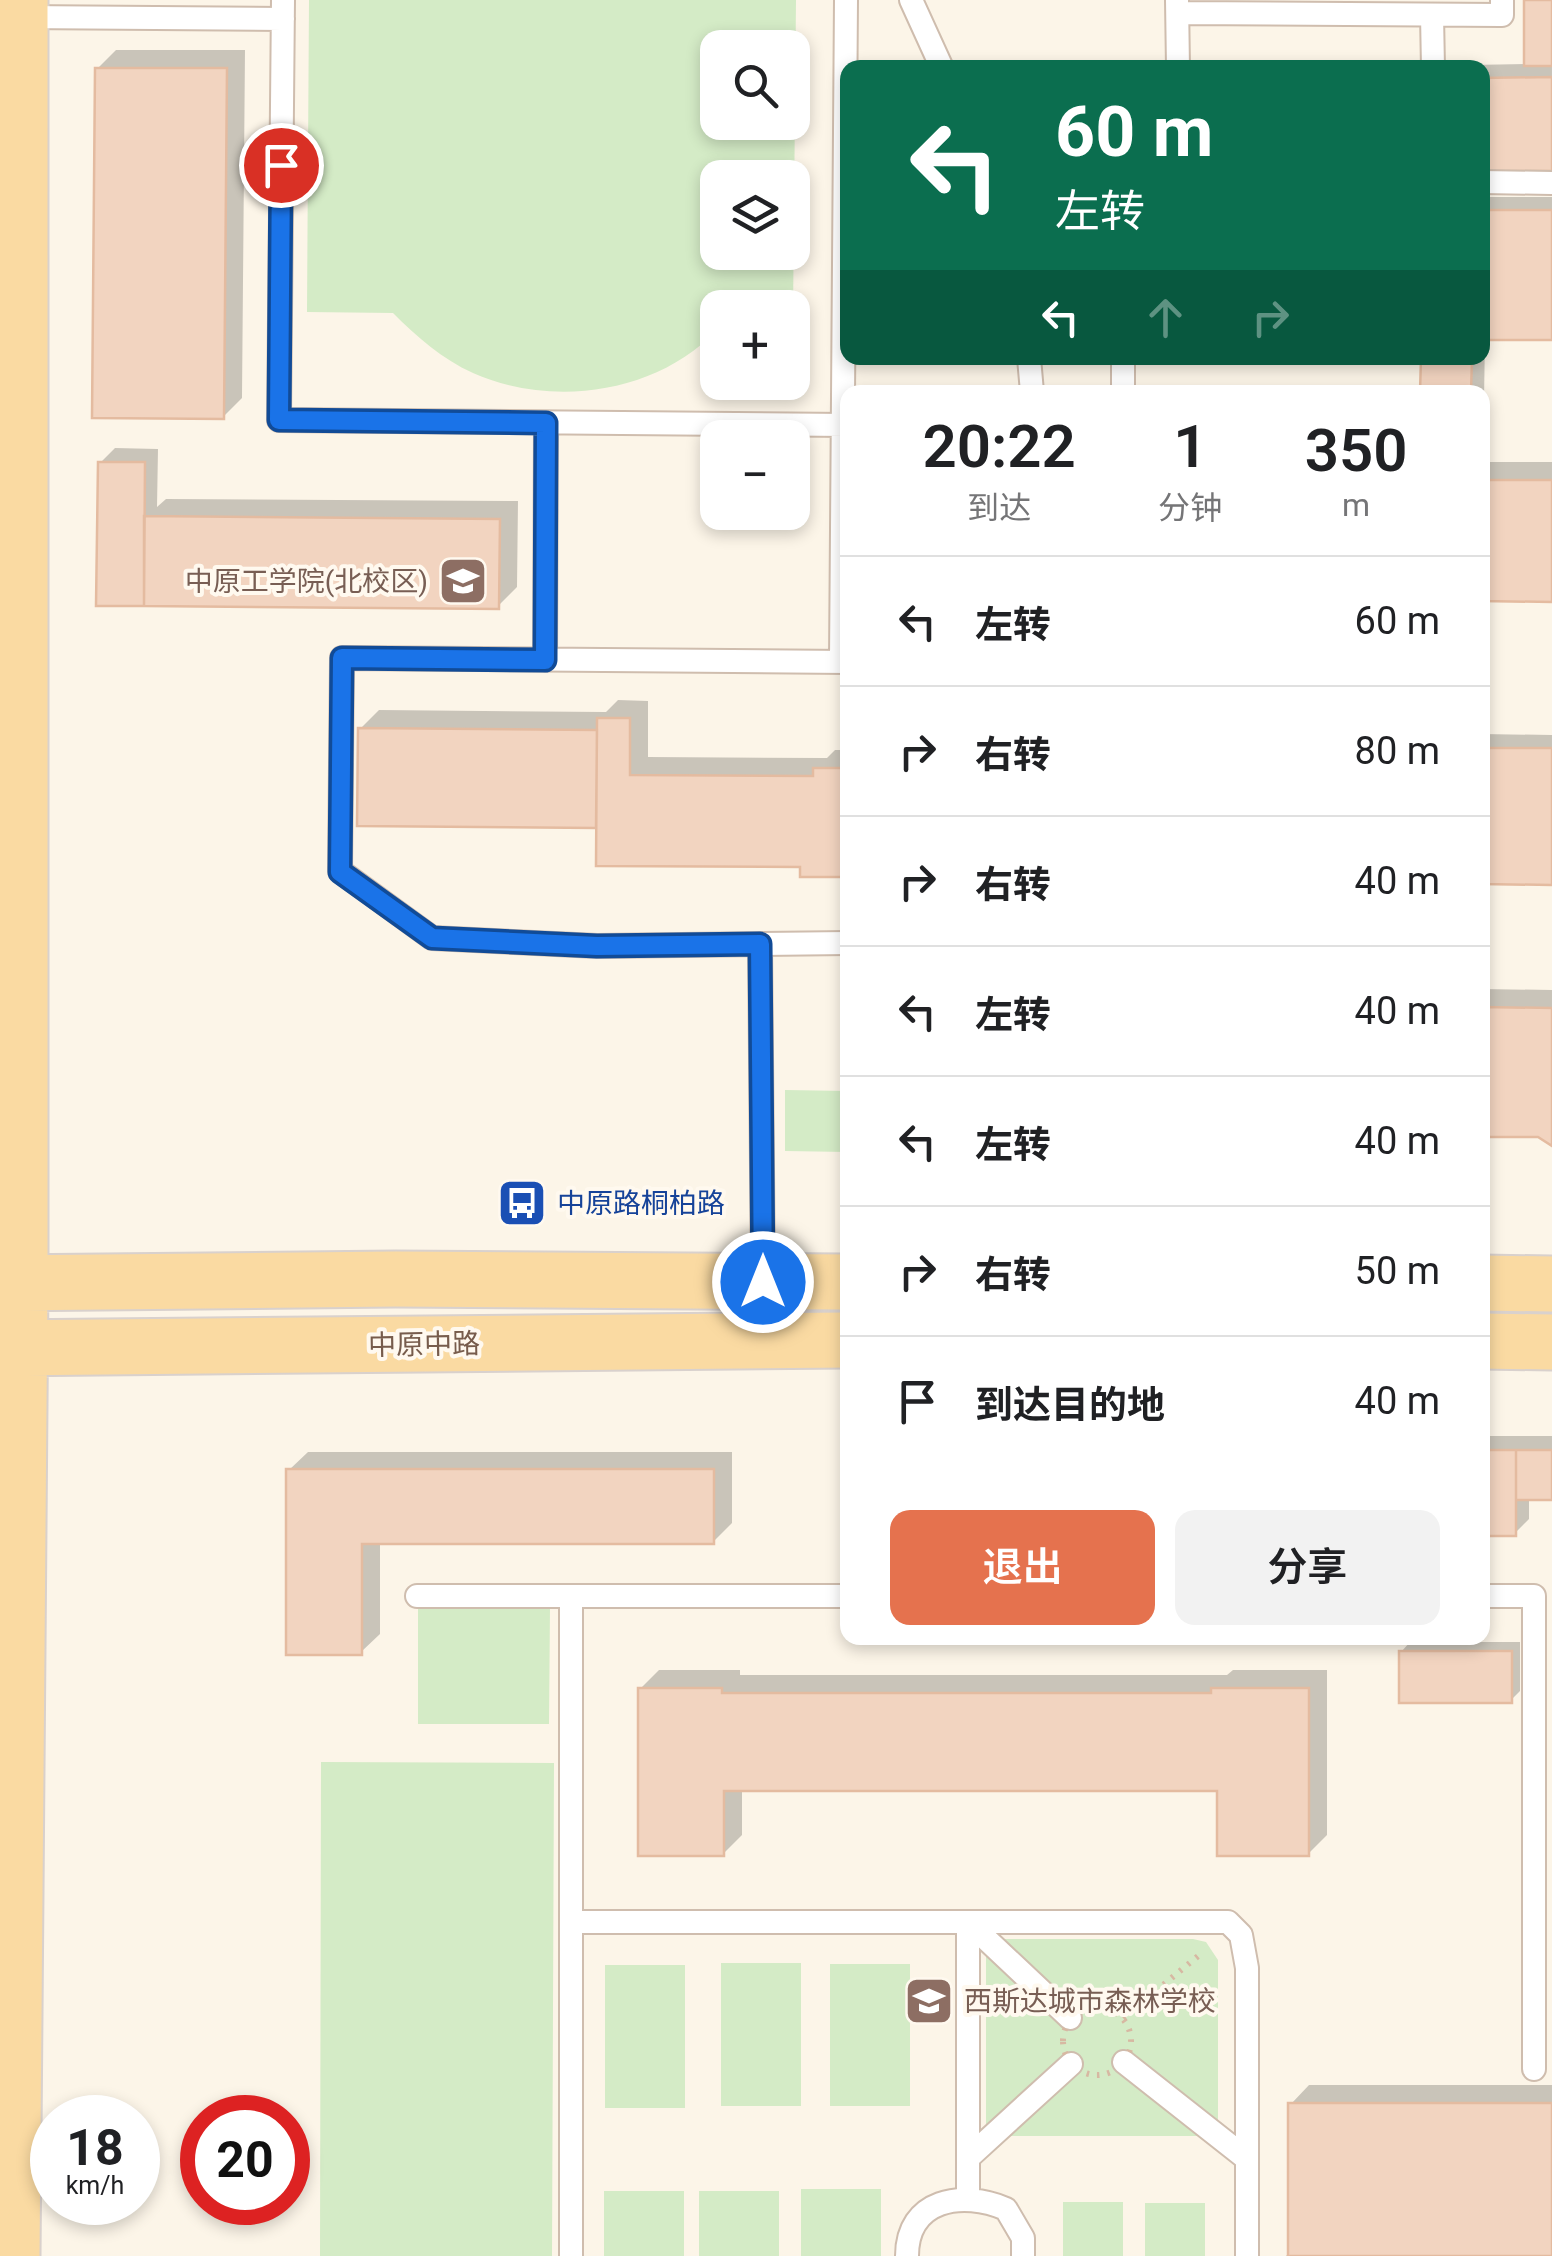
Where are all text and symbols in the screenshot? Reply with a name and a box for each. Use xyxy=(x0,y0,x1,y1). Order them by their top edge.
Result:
map controls xyxy=(700,30,810,530)
button: search xyxy=(700,30,810,140)
text: 60 m xyxy=(1055,91,1213,173)
icon: left xyxy=(890,100,1020,230)
pin xyxy=(239,123,324,208)
icon: arrive xyxy=(254,138,309,193)
button: layers xyxy=(700,160,810,270)
text: 左转 xyxy=(1055,185,1145,238)
button: + xyxy=(700,290,810,400)
icon: left xyxy=(1033,290,1088,345)
icon: ahead xyxy=(1138,290,1193,345)
icon: right xyxy=(1243,290,1298,345)
text: 20:22 xyxy=(922,411,1076,482)
text: 1 xyxy=(1173,411,1207,482)
text: 350 xyxy=(1305,415,1408,486)
button: − xyxy=(700,420,810,530)
text: m xyxy=(1342,486,1370,524)
text: 到达 xyxy=(967,489,1031,527)
text: 分钟 xyxy=(1158,489,1222,527)
school or university icon: 中原工学院(北校区) xyxy=(437,555,489,607)
place label: 中原工学院(北校区) xyxy=(185,565,428,598)
icon: left xyxy=(890,594,945,649)
text: 60 m xyxy=(1355,599,1440,643)
text: 左转 xyxy=(975,603,1051,647)
icon: right xyxy=(890,724,945,779)
text: 80 m xyxy=(1355,729,1440,773)
text: 右转 xyxy=(975,733,1051,777)
icon: right xyxy=(890,854,945,909)
text: 40 m xyxy=(1355,859,1440,903)
text: 右转 xyxy=(975,863,1051,907)
icon: left xyxy=(890,984,945,1039)
text: 40 m xyxy=(1355,989,1440,1033)
text: 左转 xyxy=(975,993,1051,1037)
icon: left xyxy=(890,1114,945,1169)
text: 40 m xyxy=(1355,1119,1440,1163)
text: 左转 xyxy=(975,1123,1051,1167)
bus stop icon: 中原路桐柏路 xyxy=(496,1177,548,1229)
place label: 中原路桐柏路 xyxy=(557,1187,725,1220)
position arrow xyxy=(711,1230,815,1334)
icon: right xyxy=(890,1244,945,1299)
text: 50 m xyxy=(1355,1249,1440,1293)
text: 右转 xyxy=(975,1253,1051,1297)
street label: 中原中路 xyxy=(368,1327,480,1362)
icon: arrive xyxy=(890,1374,945,1429)
text: 40 m xyxy=(1355,1379,1440,1423)
text: 到达目的地 xyxy=(975,1383,1165,1427)
button: 退出 xyxy=(890,1510,1155,1625)
button: 分享 xyxy=(1175,1510,1440,1625)
school or university icon: 西斯达城市森林学校 xyxy=(903,1975,955,2027)
place label: 西斯达城市森林学校 xyxy=(964,1985,1216,2018)
speed limit sign: 20 xyxy=(180,2095,310,2225)
text: 18 xyxy=(66,2119,124,2177)
text: km/h xyxy=(66,2171,124,2200)

